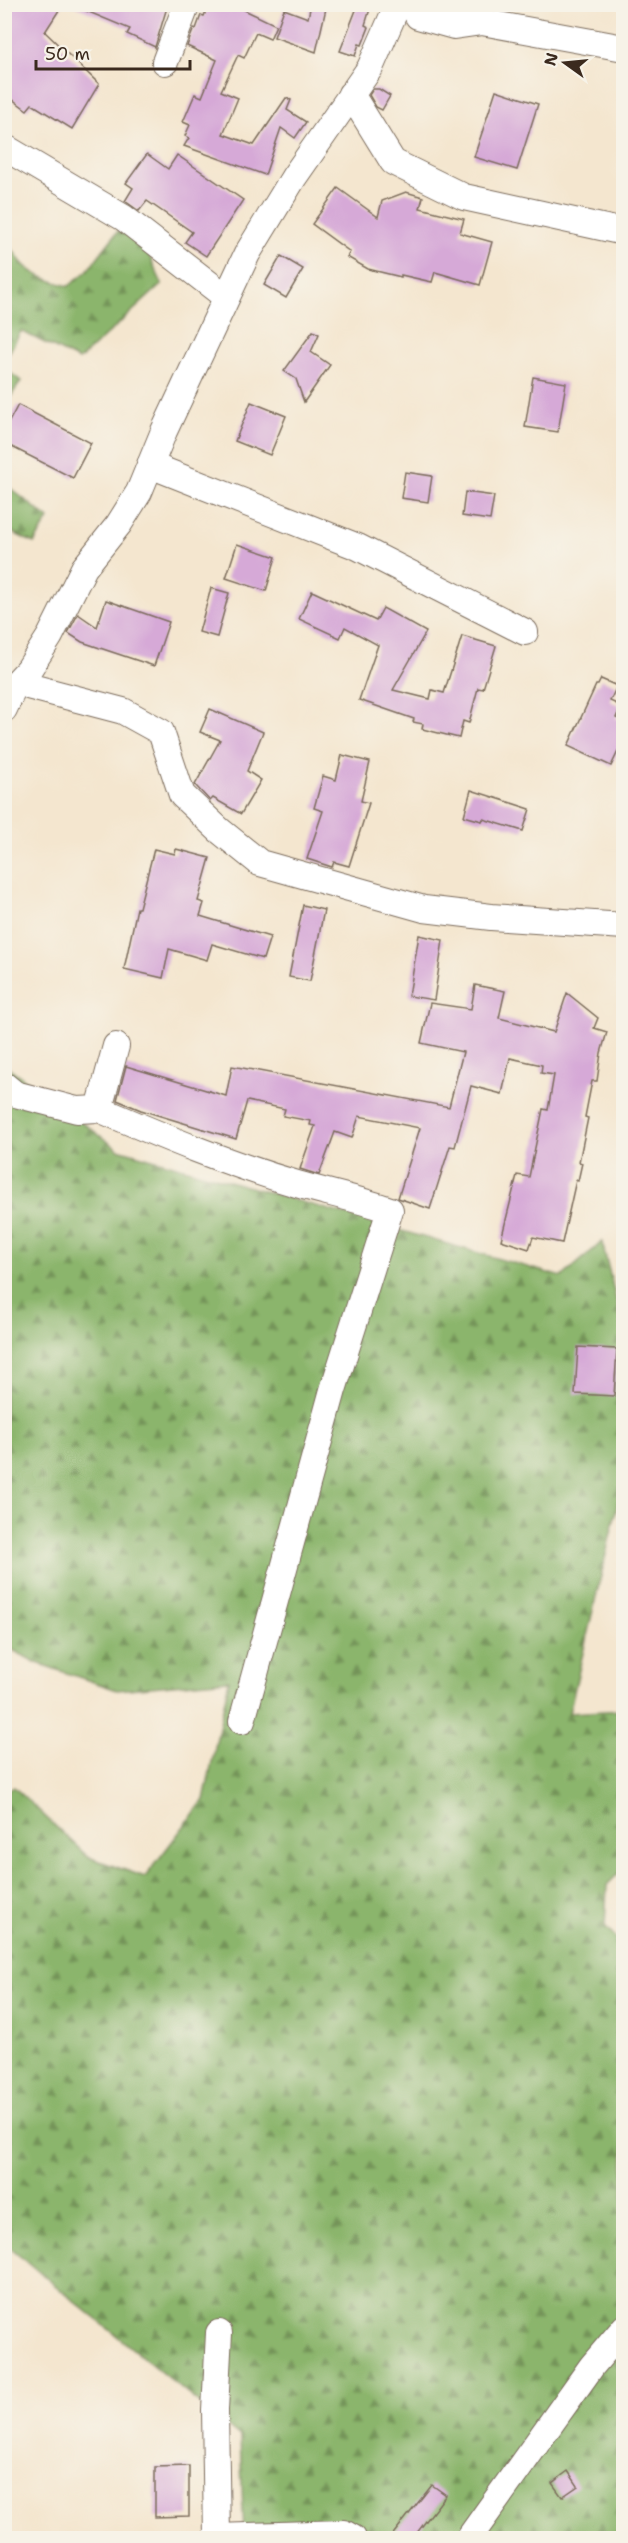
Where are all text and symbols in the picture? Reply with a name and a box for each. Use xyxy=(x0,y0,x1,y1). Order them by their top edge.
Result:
scale bar xyxy=(36,33,190,71)
north arrow xyxy=(535,33,595,93)
text: 50 m xyxy=(45,42,90,66)
text: N xyxy=(539,50,563,68)

